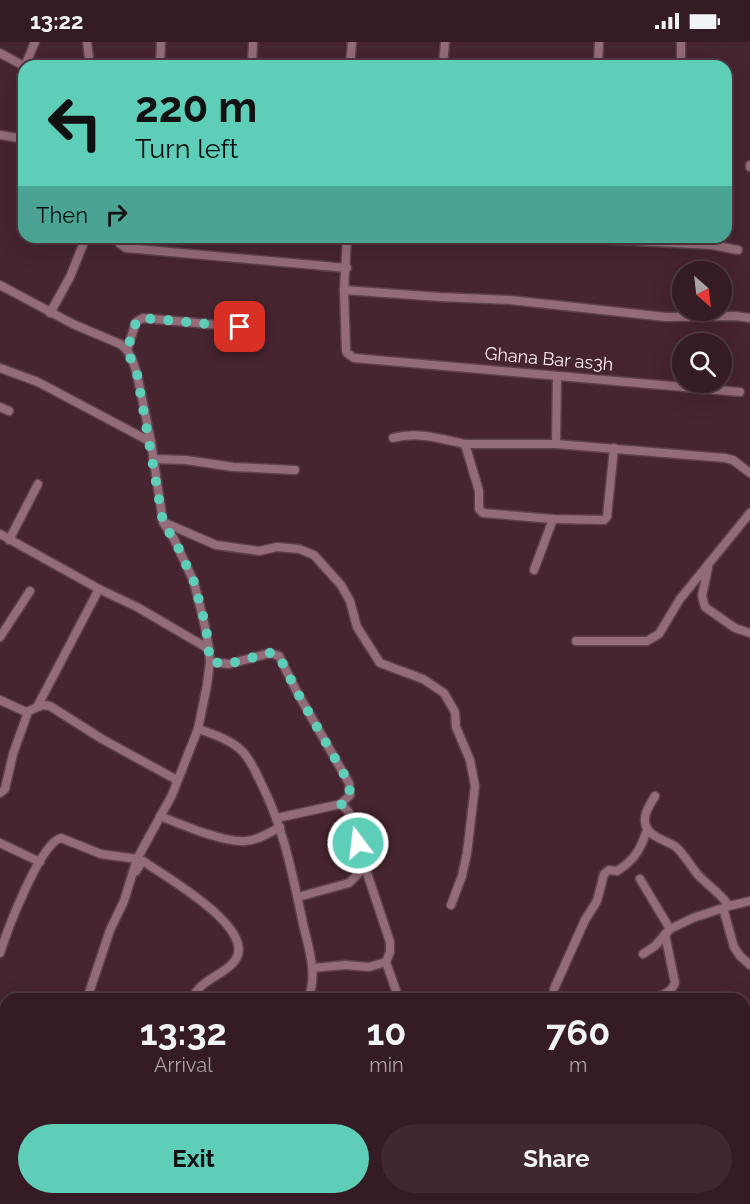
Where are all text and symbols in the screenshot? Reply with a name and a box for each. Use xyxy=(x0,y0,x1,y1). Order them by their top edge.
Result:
text: 13:22 xyxy=(30,8,83,34)
text: 220 m xyxy=(135,83,257,132)
icon: left xyxy=(36,84,114,162)
text: Turn left xyxy=(135,133,238,164)
icon: right xyxy=(100,198,133,231)
text: Then xyxy=(36,202,88,228)
north arrow xyxy=(672,261,732,321)
map controls xyxy=(672,261,732,393)
pin xyxy=(214,301,265,352)
icon: arrive xyxy=(223,310,256,343)
button: search xyxy=(672,333,732,393)
street label: Ghana Bar as3h xyxy=(484,342,614,375)
position arrow xyxy=(326,811,390,875)
text: 13:32 xyxy=(140,1011,227,1053)
text: 10 xyxy=(367,1011,406,1053)
text: 760 xyxy=(546,1011,610,1053)
text: Arrival xyxy=(154,1053,213,1077)
text: min xyxy=(369,1053,404,1077)
text: m xyxy=(569,1053,587,1077)
button: Exit xyxy=(18,1124,369,1193)
button: Share xyxy=(381,1124,732,1193)

